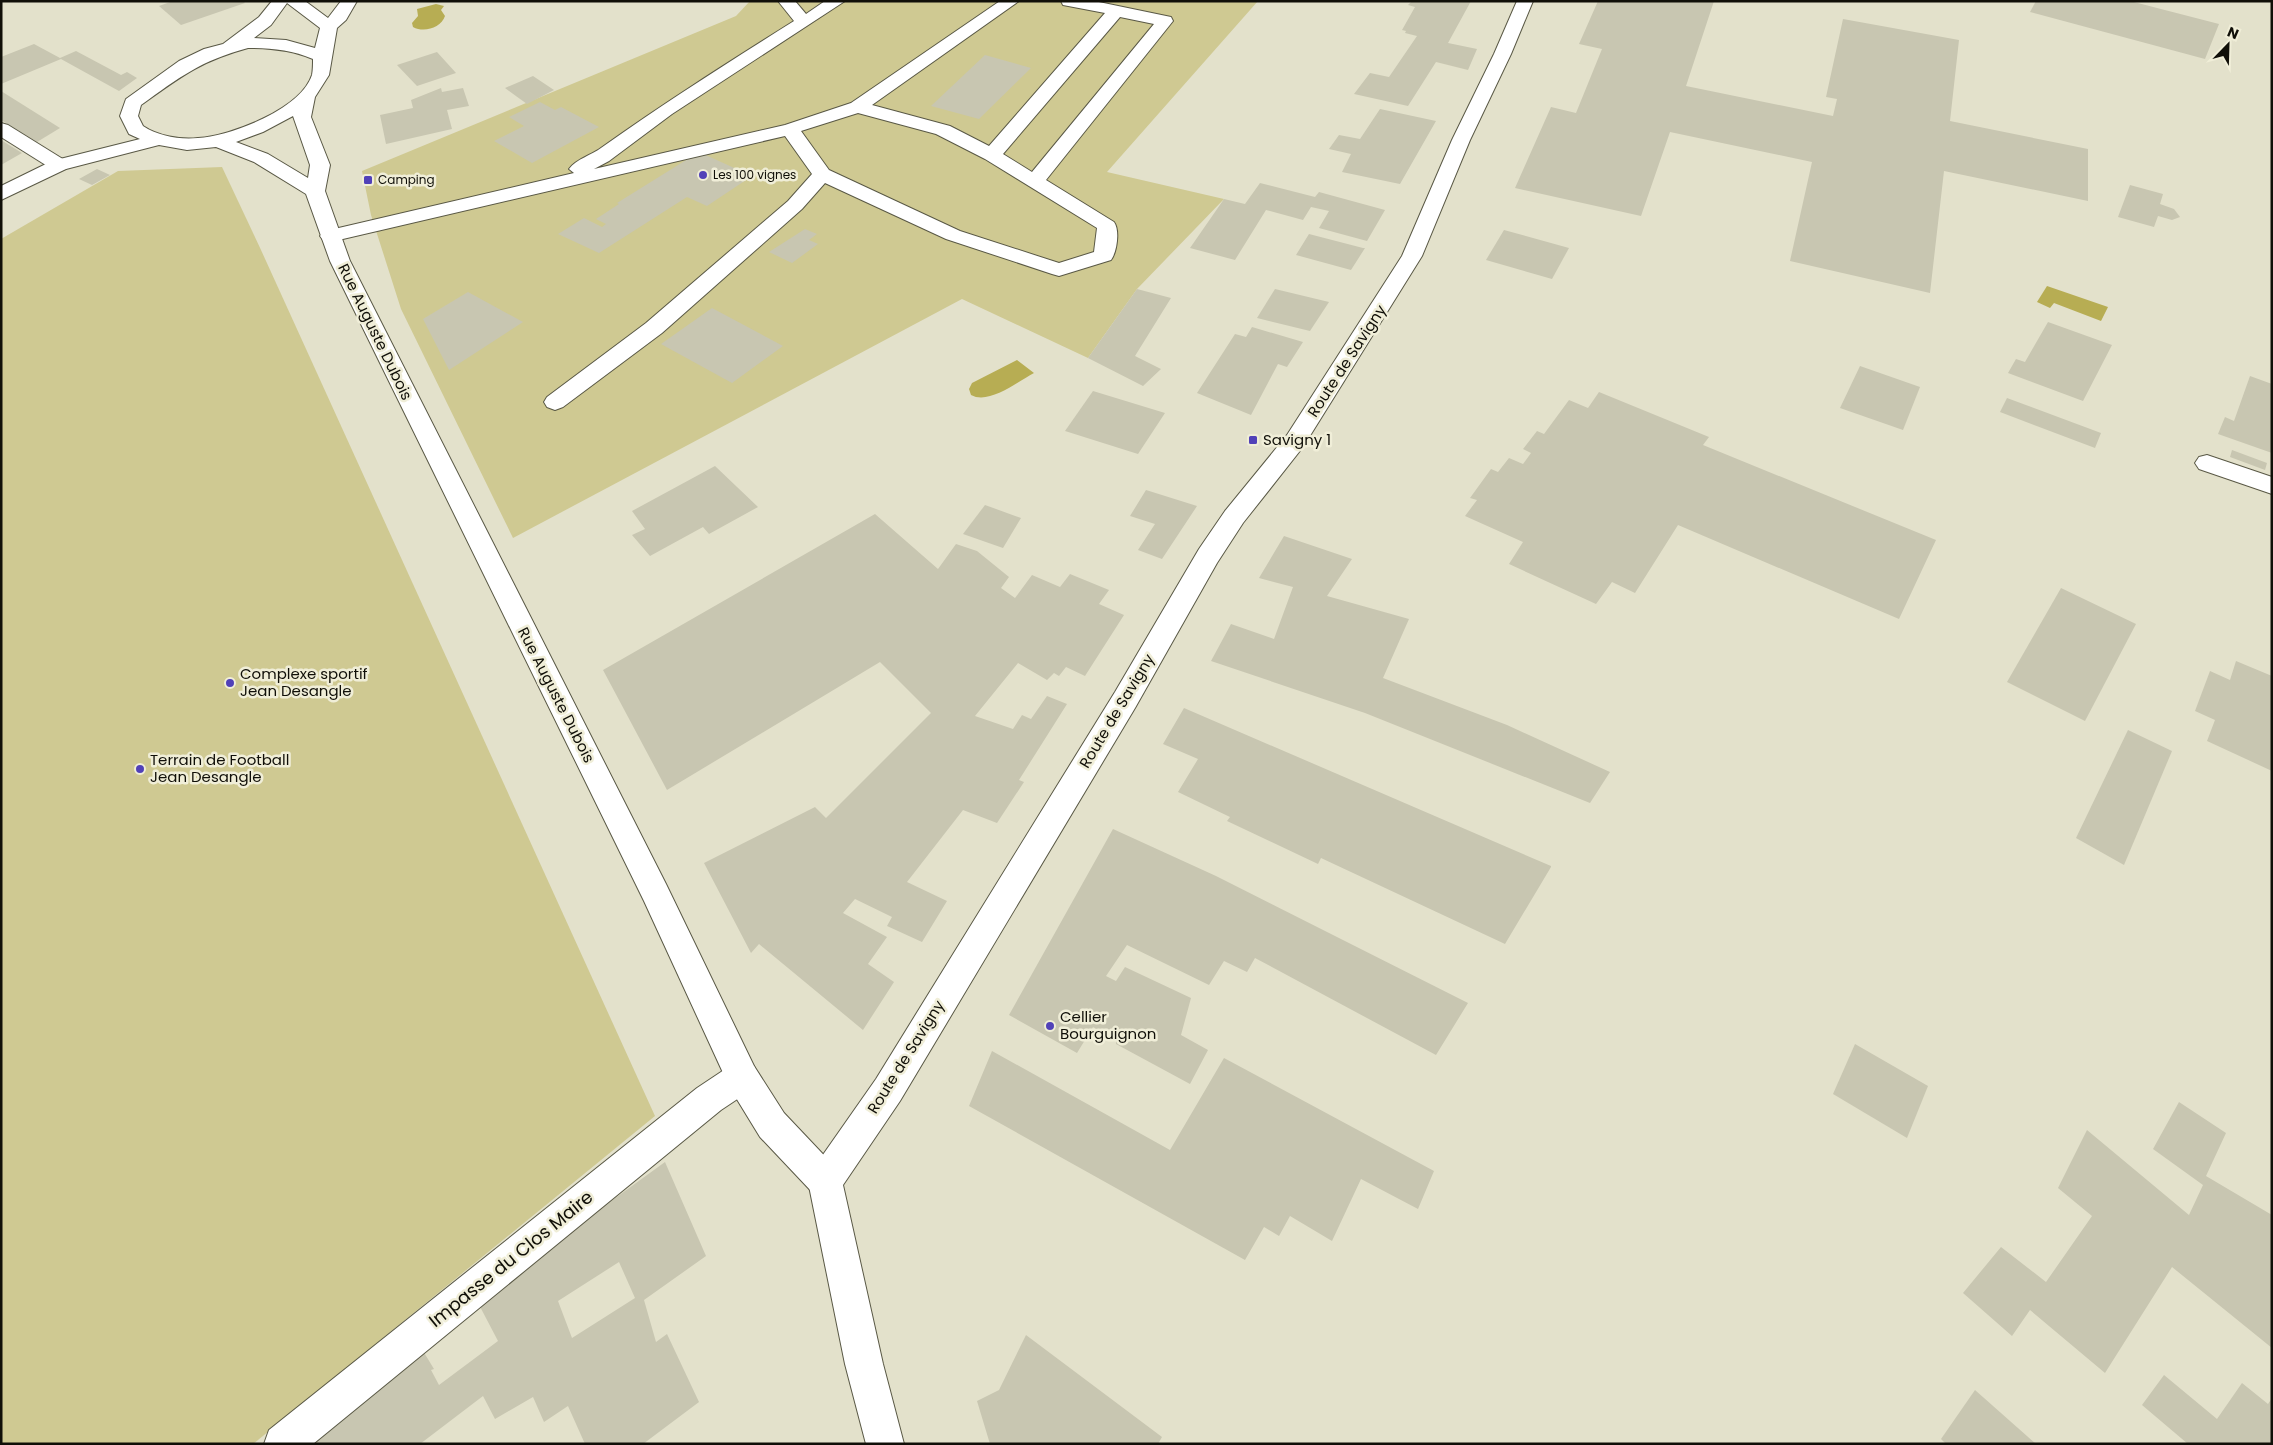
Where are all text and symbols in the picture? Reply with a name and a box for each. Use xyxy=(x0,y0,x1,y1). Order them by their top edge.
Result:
north arrow xyxy=(2203,20,2253,70)
text: N xyxy=(2224,22,2242,44)
place label: Les 100 vignes xyxy=(713,166,796,183)
marker: Les 100 vignes xyxy=(697,169,709,181)
place label: Camping xyxy=(378,171,435,188)
marker: Camping xyxy=(362,174,374,186)
street label: Rue Auguste Dubois xyxy=(333,260,418,404)
street label: Route de Savigny xyxy=(1302,300,1391,421)
place label: Savigny 1 xyxy=(1263,429,1331,450)
marker: Savigny 1 xyxy=(1247,434,1259,446)
street label: Rue Auguste Dubois xyxy=(513,623,600,766)
street label: Route de Savigny xyxy=(1074,649,1159,772)
place label: Complexe sportif Jean Desangle xyxy=(240,663,368,701)
marker: Complexe sportif Jean Desangle xyxy=(224,677,236,689)
place label: Terrain de Football Jean Desangle xyxy=(150,749,289,787)
marker: Terrain de Football Jean Desangle xyxy=(134,763,146,775)
street label: Route de Savigny xyxy=(862,996,949,1117)
place label: Cellier Bourguignon xyxy=(1060,1006,1156,1044)
marker: Cellier Bourguignon xyxy=(1044,1020,1056,1032)
street label: Impasse du Clos Maire xyxy=(423,1185,598,1333)

